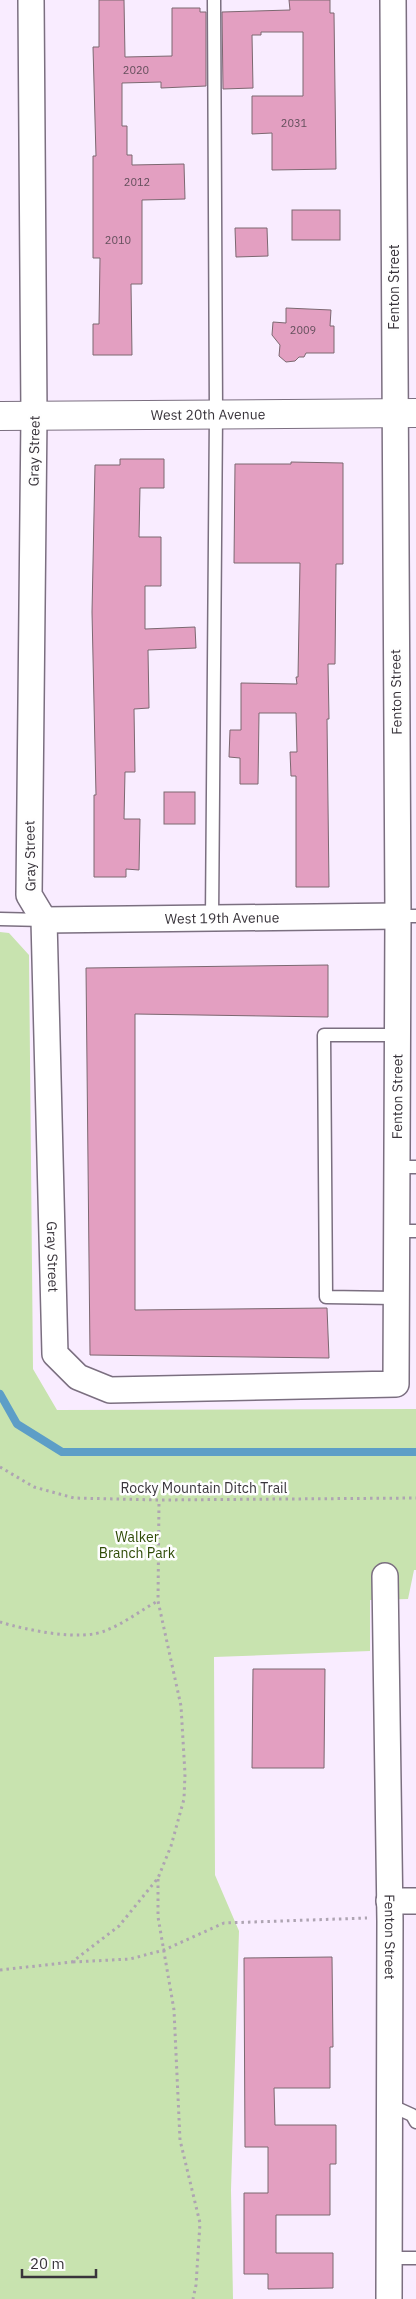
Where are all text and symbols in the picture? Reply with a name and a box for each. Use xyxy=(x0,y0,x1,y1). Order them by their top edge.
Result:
house number: 2020 xyxy=(123,63,149,77)
house number: 2031 xyxy=(281,116,308,130)
house number: 2012 xyxy=(124,175,150,189)
house number: 2010 xyxy=(105,233,131,247)
street label: Fenton Street xyxy=(385,244,403,330)
house number: 2009 xyxy=(290,323,316,337)
street label: West 20th Avenue xyxy=(151,405,266,424)
street label: Gray Street xyxy=(24,415,44,487)
street label: Fenton Street xyxy=(386,649,406,735)
street label: Gray Street xyxy=(20,820,40,892)
street label: West 19th Avenue xyxy=(165,908,280,928)
street label: Fenton Street xyxy=(388,1054,406,1139)
street label: Gray Street xyxy=(43,1221,62,1292)
street label: Rocky Mountain Ditch Trail xyxy=(121,1479,288,1497)
park label: Walker Branch Park xyxy=(99,1528,176,1562)
street label: Fenton Street xyxy=(381,1894,399,1980)
scale bar xyxy=(22,2246,96,2278)
text: 20 m xyxy=(30,2254,65,2273)

